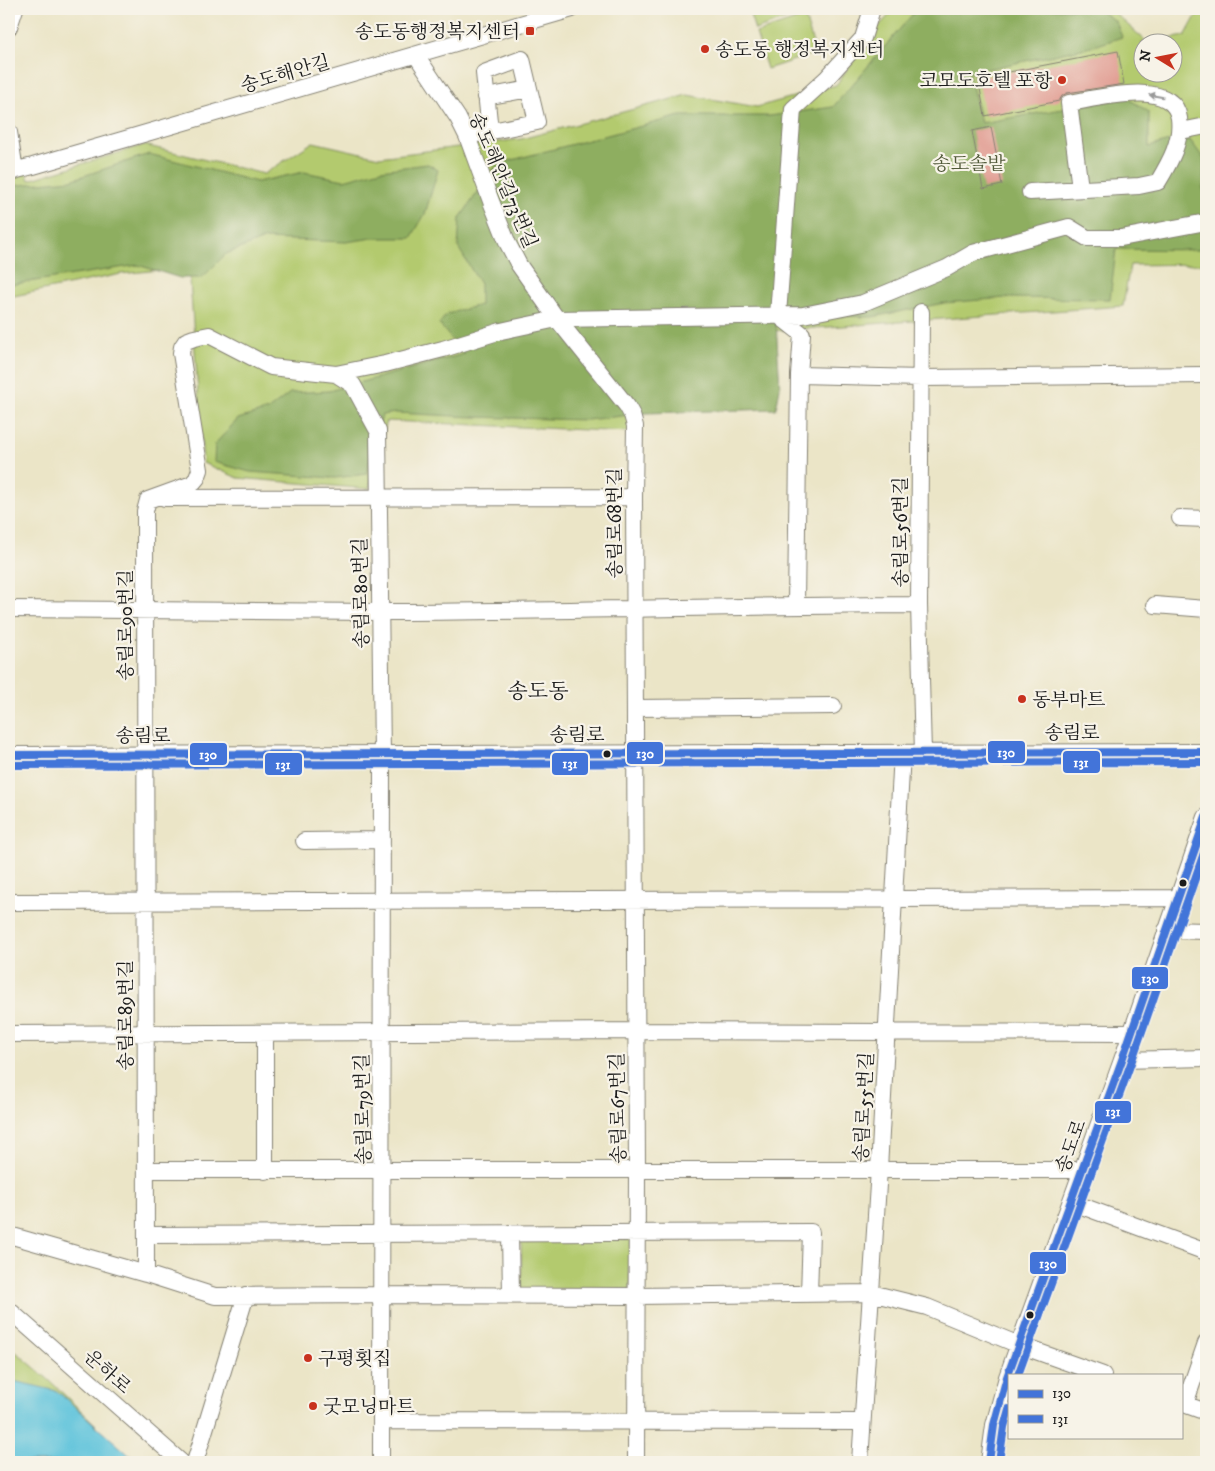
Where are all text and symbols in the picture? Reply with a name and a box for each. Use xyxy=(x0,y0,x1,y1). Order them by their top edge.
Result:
place label: 송도동행정복지센터 xyxy=(355,21,520,44)
marker: 송도동행정복지센터 xyxy=(524,25,536,37)
north arrow xyxy=(1132,32,1182,82)
place label: 송도동 행정복지센터 xyxy=(715,39,884,62)
marker: 송도동 행정복지센터 xyxy=(699,43,711,55)
text: N xyxy=(1136,48,1156,63)
street label: 송도해안길 xyxy=(238,51,333,98)
place label: 코모도호텔 포항 xyxy=(919,70,1053,93)
marker: 코모도호텔 포항 xyxy=(1056,74,1068,86)
one-way arrow xyxy=(1147,91,1163,99)
street label: 송도해안길73번길 xyxy=(464,109,542,252)
park label: 송도솔밭 xyxy=(932,153,1006,176)
street label: 송림로68번길 xyxy=(604,467,627,579)
street label: 송림로56번길 xyxy=(890,476,913,588)
street label: 송림로80번길 xyxy=(349,537,374,649)
street label: 송림로90번길 xyxy=(115,569,138,681)
district label: 송도동 xyxy=(508,679,568,705)
place label: 동부마트 xyxy=(1032,689,1105,712)
marker: 동부마트 xyxy=(1016,693,1028,705)
street label: 송림로 xyxy=(1044,722,1100,745)
street label: 송림로 xyxy=(549,724,605,747)
street label: 송림로 xyxy=(115,725,171,748)
line badge: 130 xyxy=(987,740,1026,764)
line badge: 130 xyxy=(626,741,664,765)
line badge: 130 xyxy=(189,742,228,766)
text: 130 xyxy=(997,744,1015,762)
text: 130 xyxy=(636,745,654,763)
text: 130 xyxy=(199,746,217,764)
unlabelled marker xyxy=(602,749,612,759)
line badge: 131 xyxy=(1062,750,1101,774)
line badge: 131 xyxy=(264,752,303,776)
line badge: 131 xyxy=(551,752,589,776)
text: 131 xyxy=(1073,754,1089,772)
text: 131 xyxy=(562,755,578,773)
text: 131 xyxy=(275,756,291,774)
unlabelled marker xyxy=(1178,878,1188,888)
street label: 송림로89번길 xyxy=(115,960,138,1070)
line badge: 130 xyxy=(1131,966,1169,990)
text: 130 xyxy=(1141,970,1159,988)
street label: 송림로55번길 xyxy=(850,1051,879,1163)
street label: 송림로67번길 xyxy=(606,1052,631,1164)
street label: 송림로79번길 xyxy=(351,1053,376,1165)
line badge: 131 xyxy=(1094,1100,1132,1124)
text: 131 xyxy=(1105,1103,1121,1121)
street label: 송도로 xyxy=(1051,1117,1092,1176)
line badge: 130 xyxy=(1029,1251,1067,1275)
text: 130 xyxy=(1039,1255,1057,1273)
unlabelled marker xyxy=(1025,1310,1035,1320)
street label: 운하로 xyxy=(79,1345,135,1399)
place label: 구평횟집 xyxy=(318,1348,391,1371)
marker: 구평횟집 xyxy=(302,1352,314,1364)
legend xyxy=(1008,1374,1182,1438)
text: 130 xyxy=(1052,1384,1071,1403)
place label: 굿모닝마트 xyxy=(323,1396,415,1419)
marker: 굿모닝마트 xyxy=(307,1400,319,1412)
text: 131 xyxy=(1052,1410,1069,1429)

